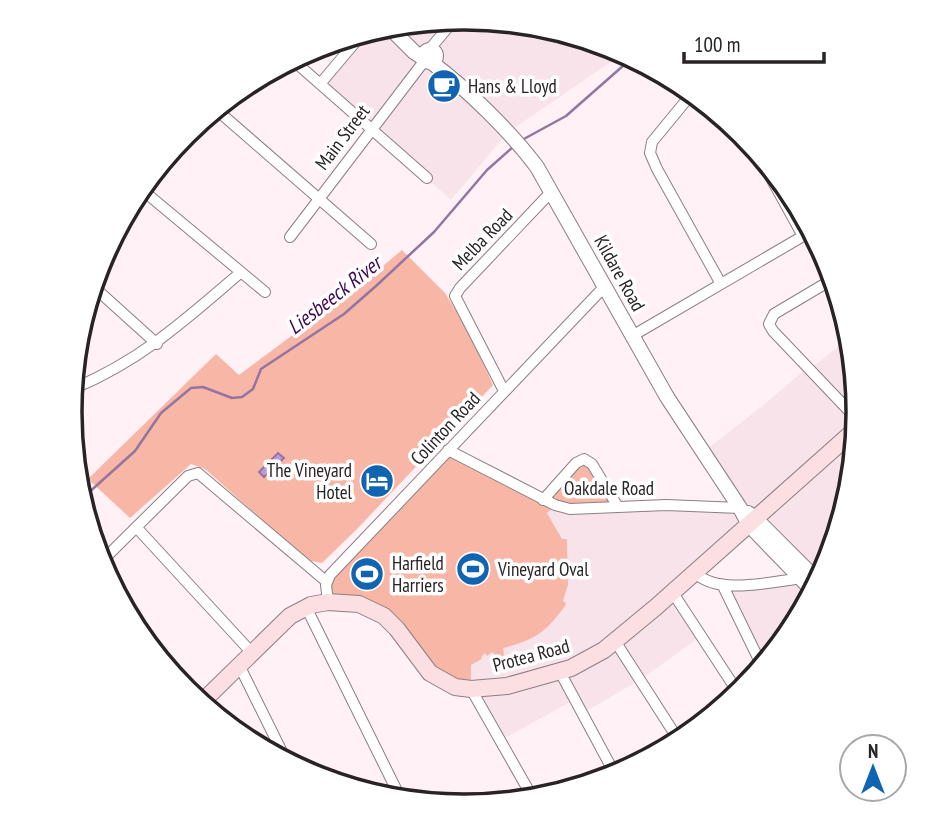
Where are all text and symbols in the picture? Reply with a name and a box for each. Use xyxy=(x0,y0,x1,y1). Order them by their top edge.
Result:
scale bar xyxy=(684,21,824,65)
text: 100 m xyxy=(694,31,740,58)
cafe icon: Hans & Lloyd xyxy=(425,67,463,105)
place label: Hans & Lloyd xyxy=(468,74,557,98)
street label: Main Street xyxy=(310,99,375,174)
street label: Melba Road xyxy=(447,203,517,275)
street label: Kildare Road xyxy=(589,231,651,315)
water label: Liesbeeck River xyxy=(282,248,389,340)
street label: Colinton Road xyxy=(405,386,485,470)
place label: The Vineyard Hotel xyxy=(267,458,353,504)
hotel icon: The Vineyard Hotel xyxy=(358,462,396,500)
street label: Oakdale Road xyxy=(564,476,654,500)
sports icon: Vineyard Oval xyxy=(454,550,492,588)
place label: Harfield Harriers xyxy=(392,551,444,597)
sports icon: Harfield Harriers xyxy=(348,555,386,593)
place label: Vineyard Oval xyxy=(497,557,589,581)
street label: Protea Road xyxy=(490,633,572,677)
north arrow xyxy=(838,733,908,803)
text: N xyxy=(868,739,878,763)

